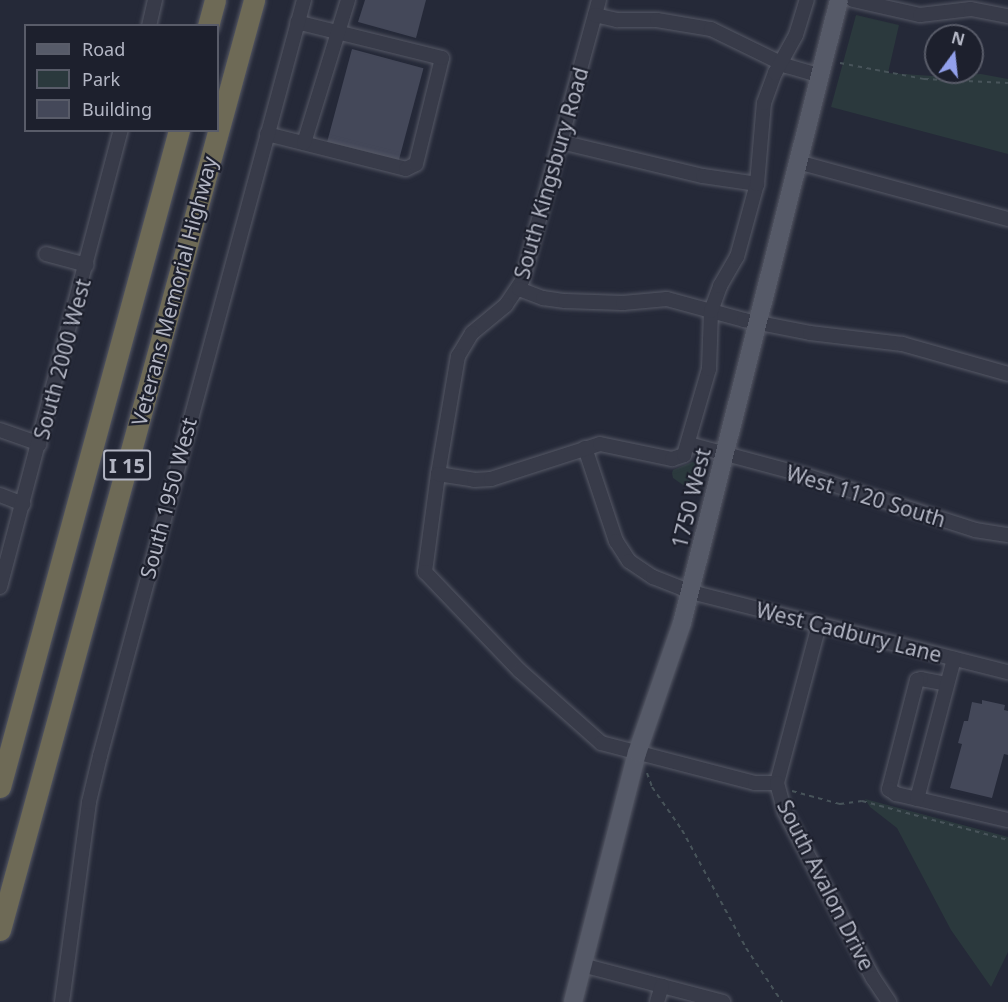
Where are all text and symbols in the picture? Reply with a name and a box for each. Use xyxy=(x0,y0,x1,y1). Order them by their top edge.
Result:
legend xyxy=(24,24,219,132)
north arrow xyxy=(924,24,984,84)
text: N xyxy=(949,26,967,51)
text: Road xyxy=(82,37,125,61)
street label: South Kingsbury Road xyxy=(509,64,593,282)
text: Park xyxy=(82,67,120,91)
text: Building xyxy=(82,97,152,121)
street label: Veterans Memorial Highway xyxy=(126,154,222,428)
street label: South 2000 West xyxy=(28,276,96,442)
street label: South 1950 West xyxy=(134,415,202,581)
street label: 1750 West xyxy=(666,445,716,551)
road number: I 15 xyxy=(103,448,151,482)
street label: West 1120 South xyxy=(783,460,949,532)
street label: West Cadbury Lane xyxy=(754,597,944,667)
street label: South Avalon Drive xyxy=(772,796,880,974)

